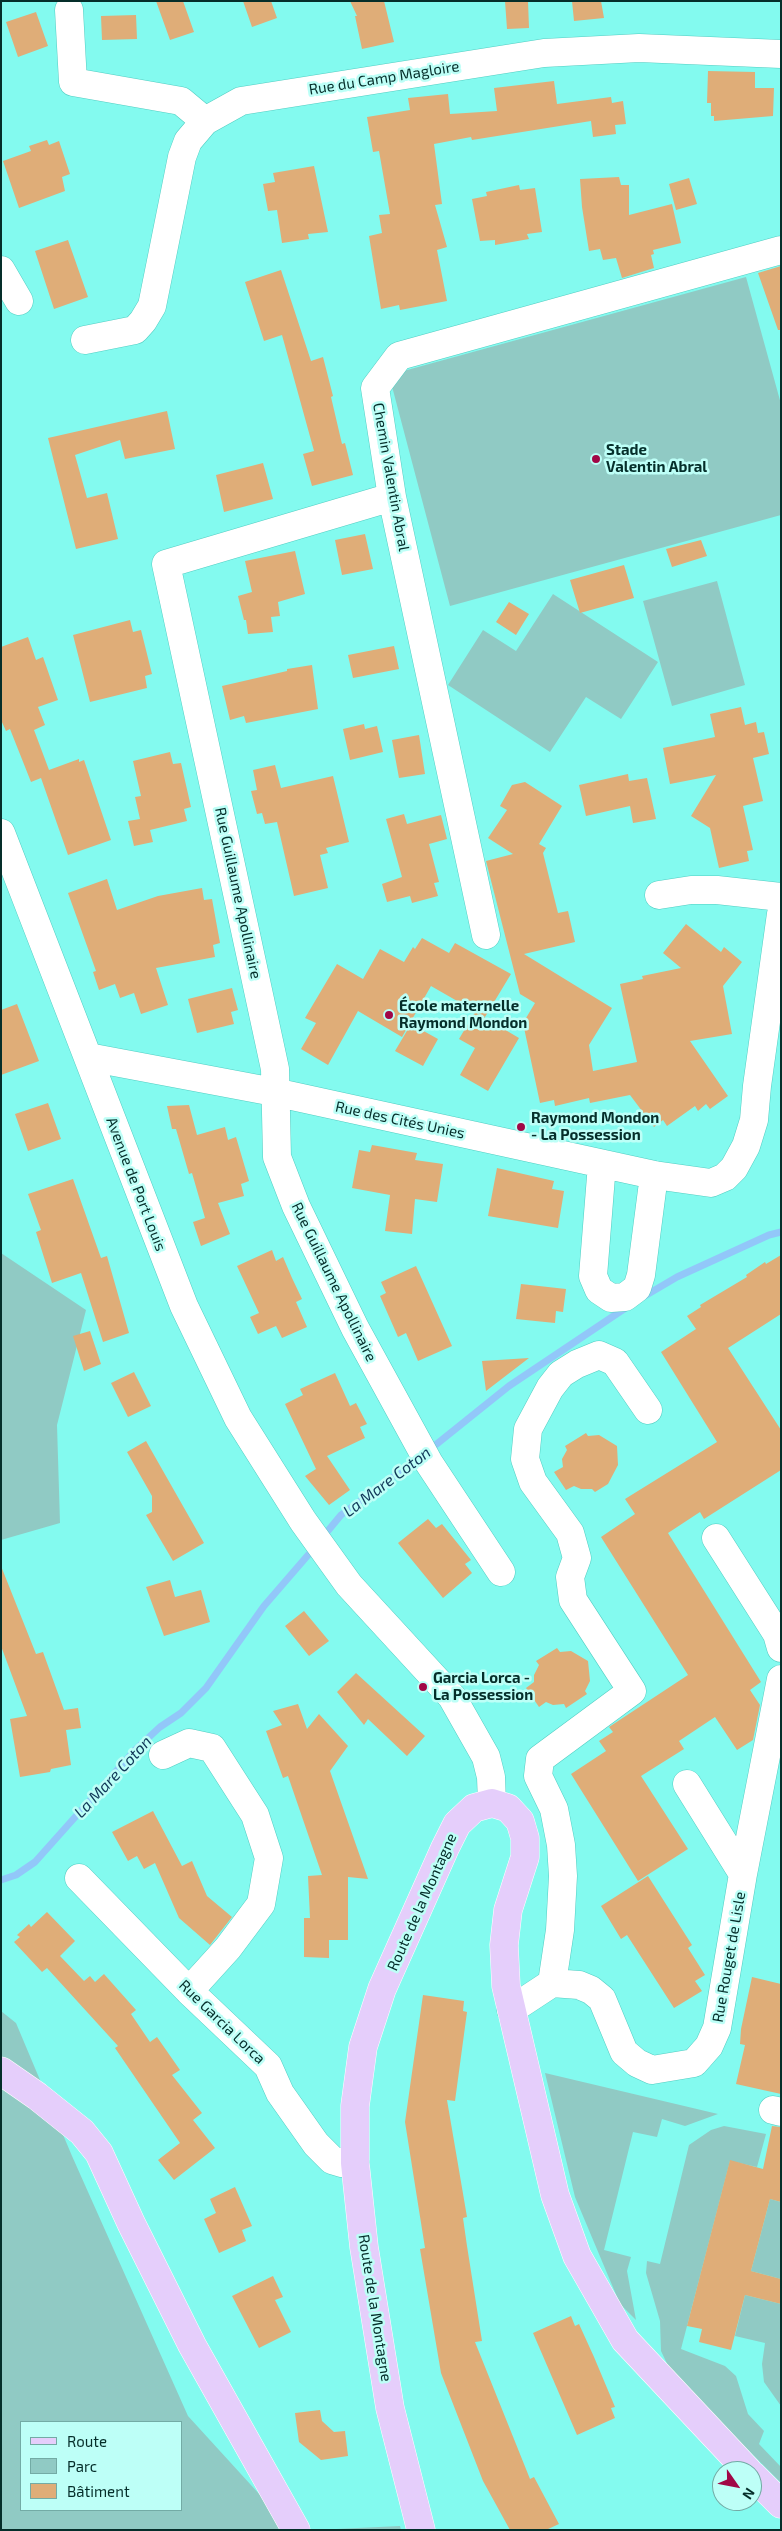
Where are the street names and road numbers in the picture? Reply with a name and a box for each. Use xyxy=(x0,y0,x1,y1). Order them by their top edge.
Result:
street label: Rue du Camp Magloire xyxy=(308,57,460,99)
street label: Chemin Valentin Abral xyxy=(369,401,413,553)
street label: Rue Guillaume Apollinaire xyxy=(211,806,265,980)
street label: Rue des Cités Unies xyxy=(334,1097,466,1143)
street label: Avenue de Port Louis xyxy=(102,1114,170,1254)
street label: Rue Guillaume Apollinaire xyxy=(288,1199,380,1365)
street label: Route de la Montagne xyxy=(383,1830,461,1974)
street label: Rue Rouget de Lisle xyxy=(709,1890,749,2024)
street label: Rue Garcia Lorca xyxy=(175,1976,269,2068)
street label: Route de la Montagne xyxy=(354,2233,396,2383)

